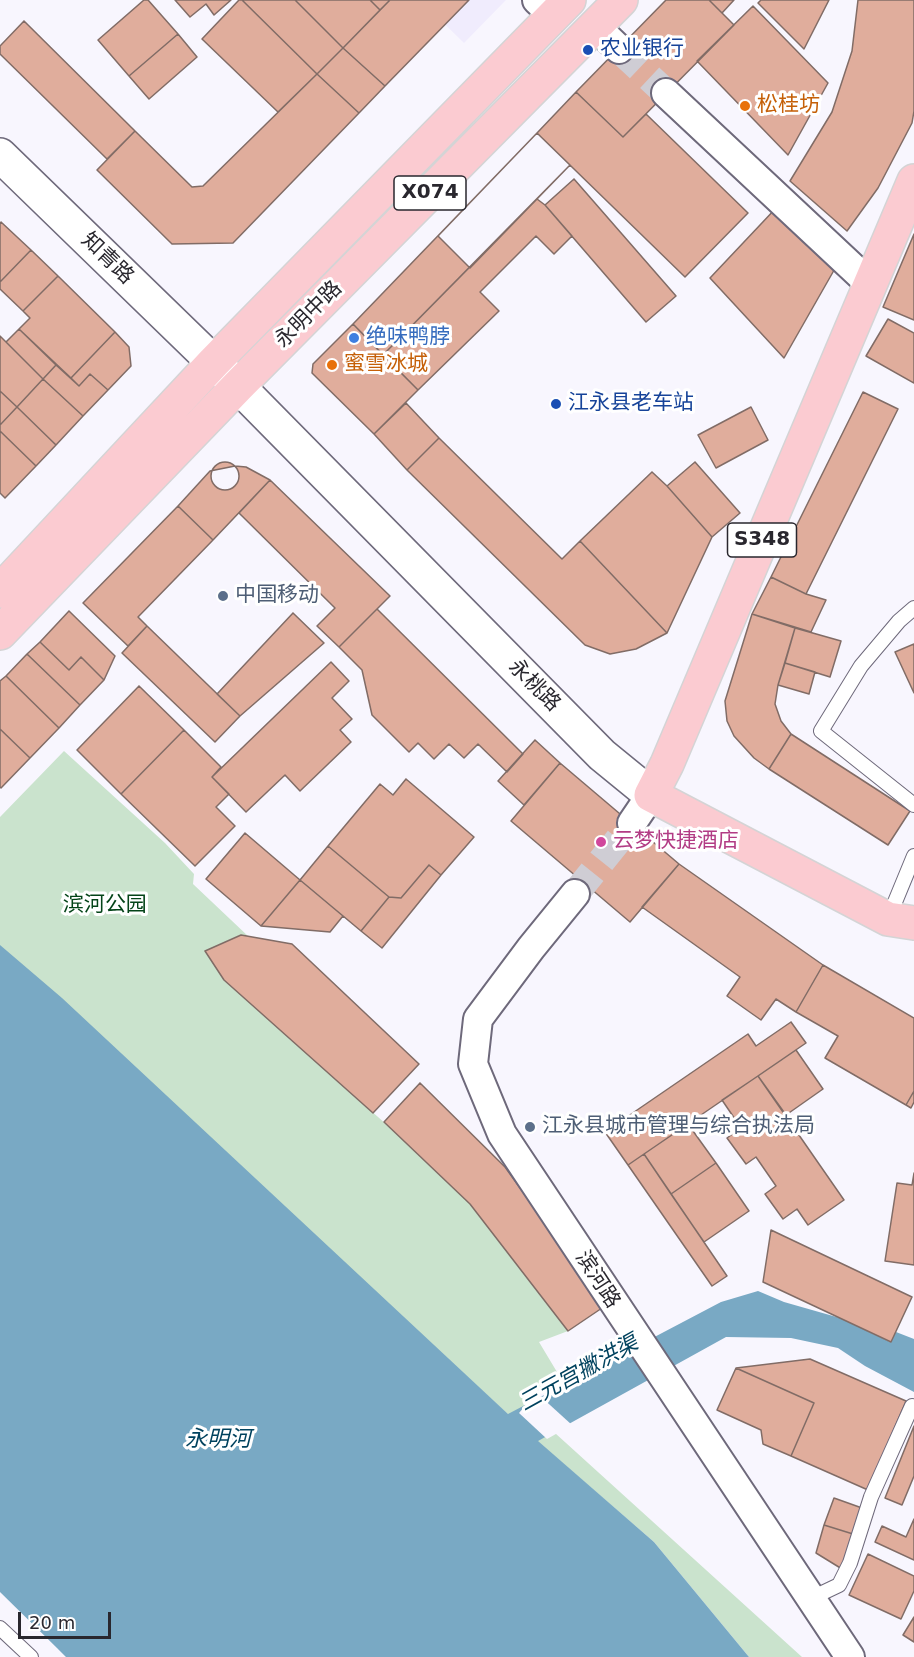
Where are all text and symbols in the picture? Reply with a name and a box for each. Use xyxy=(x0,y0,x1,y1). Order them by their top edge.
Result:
place label: 农业银行 xyxy=(600,37,684,63)
marker: 农业银行 xyxy=(581,43,595,57)
place label: 松桂坊 xyxy=(757,93,820,119)
marker: 松桂坊 xyxy=(738,99,752,113)
road number: X074 xyxy=(394,176,466,210)
street label: 知青路 xyxy=(76,228,138,290)
street label: 永明中路 xyxy=(270,276,348,354)
place label: 绝味鸭脖 xyxy=(366,325,450,351)
marker: 绝味鸭脖 xyxy=(347,331,361,345)
place label: 蜜雪冰城 xyxy=(344,352,428,378)
marker: 蜜雪冰城 xyxy=(325,358,339,372)
place label: 江永县老车站 xyxy=(568,391,694,417)
marker: 江永县老车站 xyxy=(549,397,563,411)
road number: S348 xyxy=(728,523,796,557)
place label: 中国移动 xyxy=(235,583,319,609)
marker: 中国移动 xyxy=(216,589,230,603)
street label: 永桃路 xyxy=(503,655,565,717)
place label: 云梦快捷酒店 xyxy=(613,829,739,855)
marker: 云梦快捷酒店 xyxy=(594,835,608,849)
park label: 滨河公园 xyxy=(63,893,147,919)
place label: 江永县城市管理与综合执法局 xyxy=(542,1114,815,1140)
marker: 江永县城市管理与综合执法局 xyxy=(523,1120,537,1134)
street label: 滨河路 xyxy=(569,1247,625,1313)
water label: 三元宫撇洪渠 xyxy=(515,1330,643,1418)
water label: 永明河 xyxy=(185,1427,251,1453)
scale bar xyxy=(21,1600,114,1638)
text: 20 m xyxy=(29,1612,75,1633)

